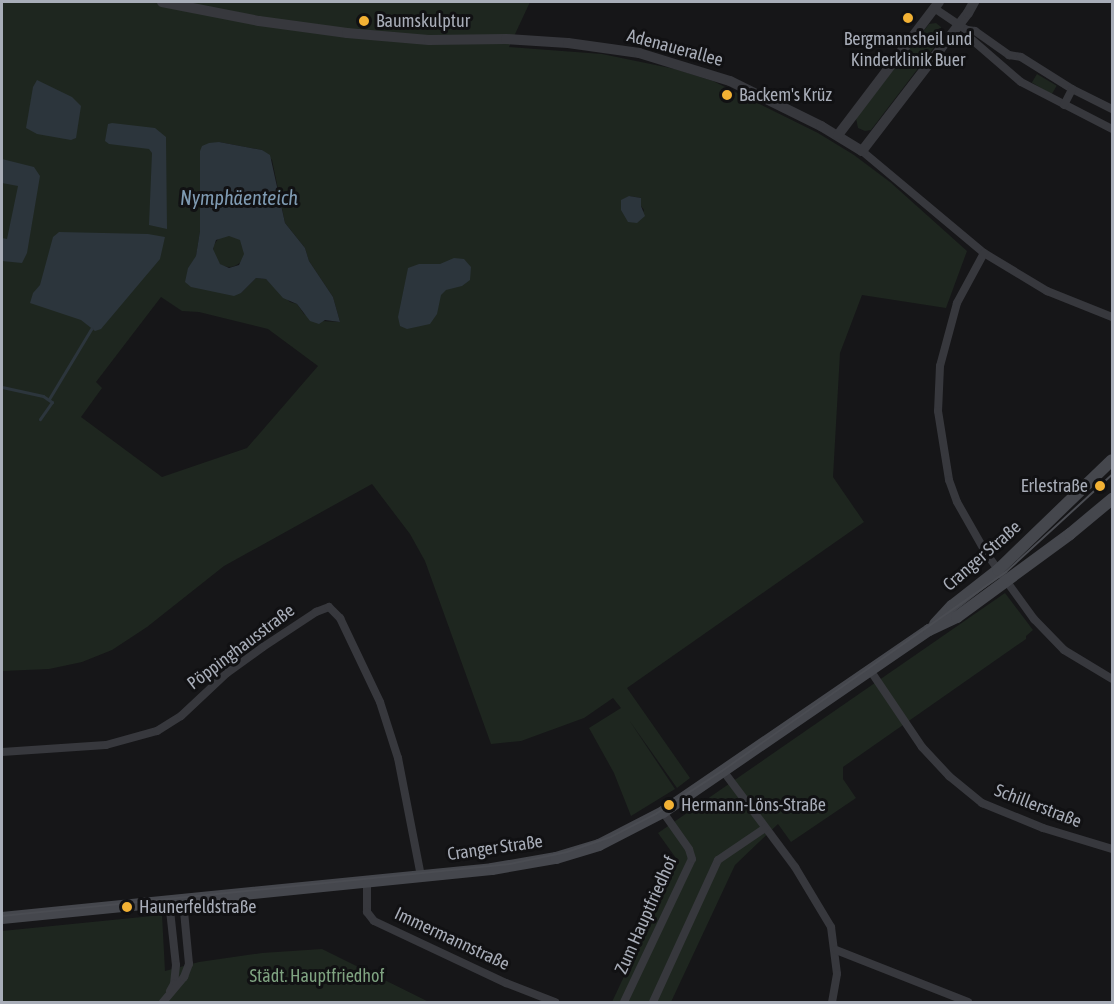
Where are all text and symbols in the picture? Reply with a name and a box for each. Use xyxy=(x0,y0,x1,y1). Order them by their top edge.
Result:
marker: Bergmannsheil und Kinderklinik Buer xyxy=(899,9,917,27)
place label: Baumskulptur xyxy=(376,10,470,32)
marker: Baumskulptur xyxy=(357,14,371,28)
street label: Adenauerallee xyxy=(625,25,725,71)
place label: Bergmannsheil und Kinderklinik Buer xyxy=(844,29,972,72)
place label: Backem's Krüz xyxy=(739,84,832,106)
marker: Backem's Krüz xyxy=(720,88,734,102)
water label: Nymphäenteich xyxy=(180,185,298,209)
place label: Erlestraße xyxy=(1021,475,1088,497)
marker: Erlestraße xyxy=(1093,479,1107,493)
street label: Cranger Straße xyxy=(939,516,1025,596)
street label: Pöppinghausstraße xyxy=(183,600,299,694)
street label: Schillerstraße xyxy=(991,780,1085,832)
place label: Hermann-Löns-Straße xyxy=(681,794,826,816)
marker: Hermann-Löns-Straße xyxy=(662,798,676,812)
street label: Cranger Straße xyxy=(446,831,544,865)
street label: Zum Hauptfriedhof xyxy=(610,853,682,977)
place label: Haunerfeldstraße xyxy=(139,896,256,918)
marker: Haunerfeldstraße xyxy=(120,900,134,914)
street label: Immermannstraße xyxy=(391,903,513,975)
park label: Städt. Hauptfriedhof xyxy=(250,965,384,987)

